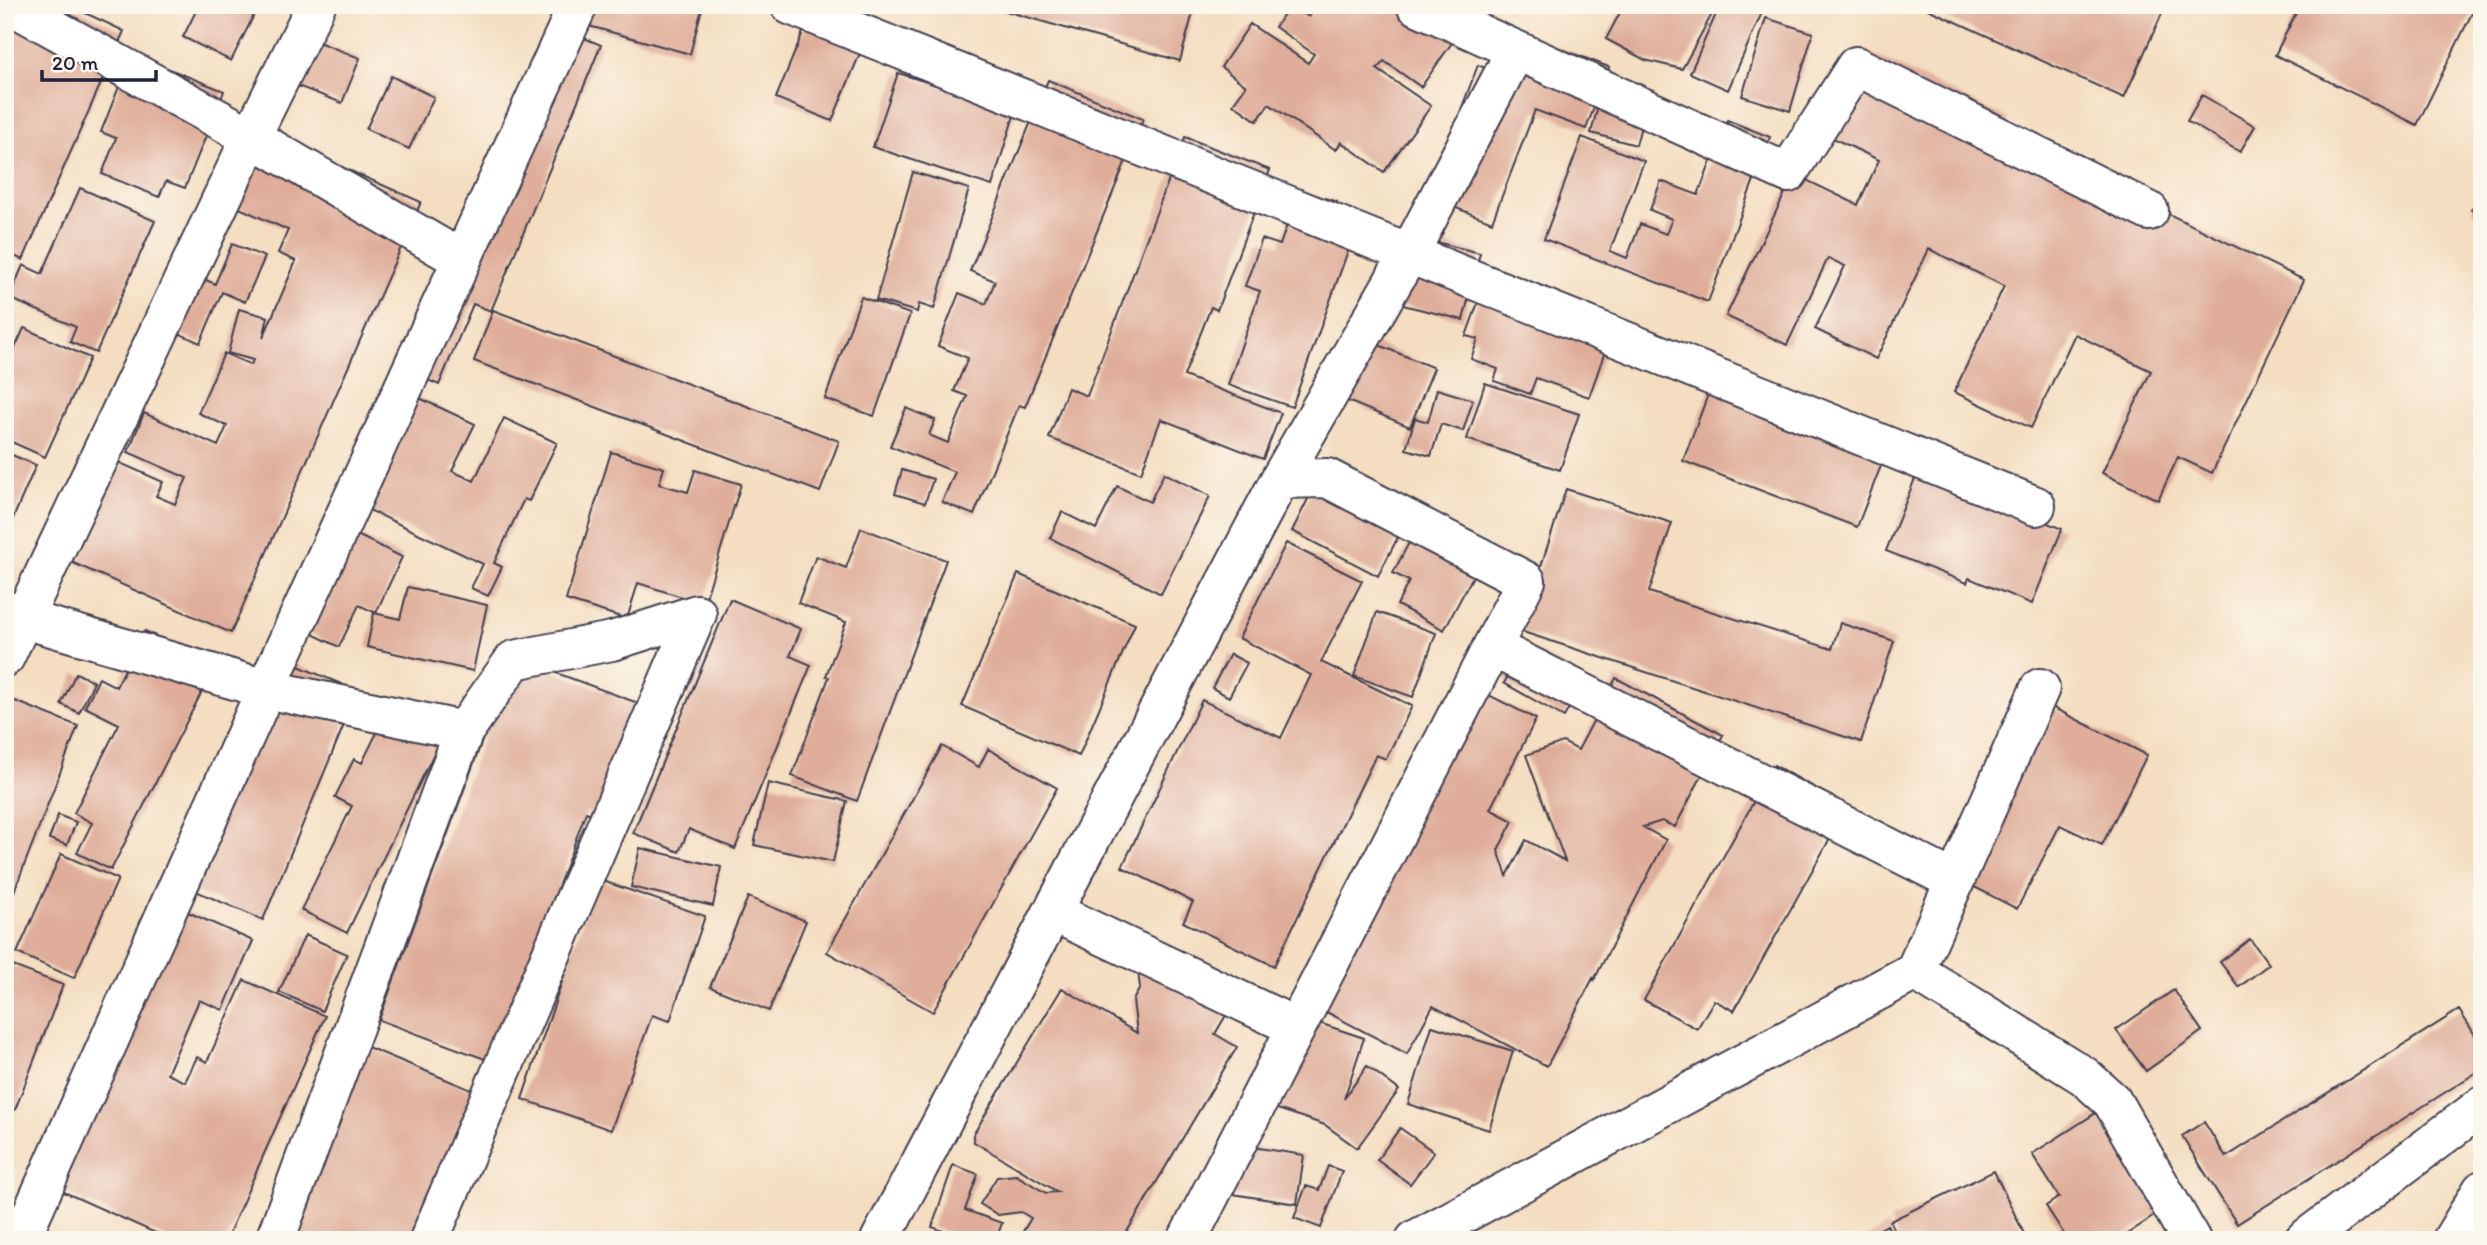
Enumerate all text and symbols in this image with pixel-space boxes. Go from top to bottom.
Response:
scale bar [42,38,156,82]
text: 20 m [52,50,99,75]

